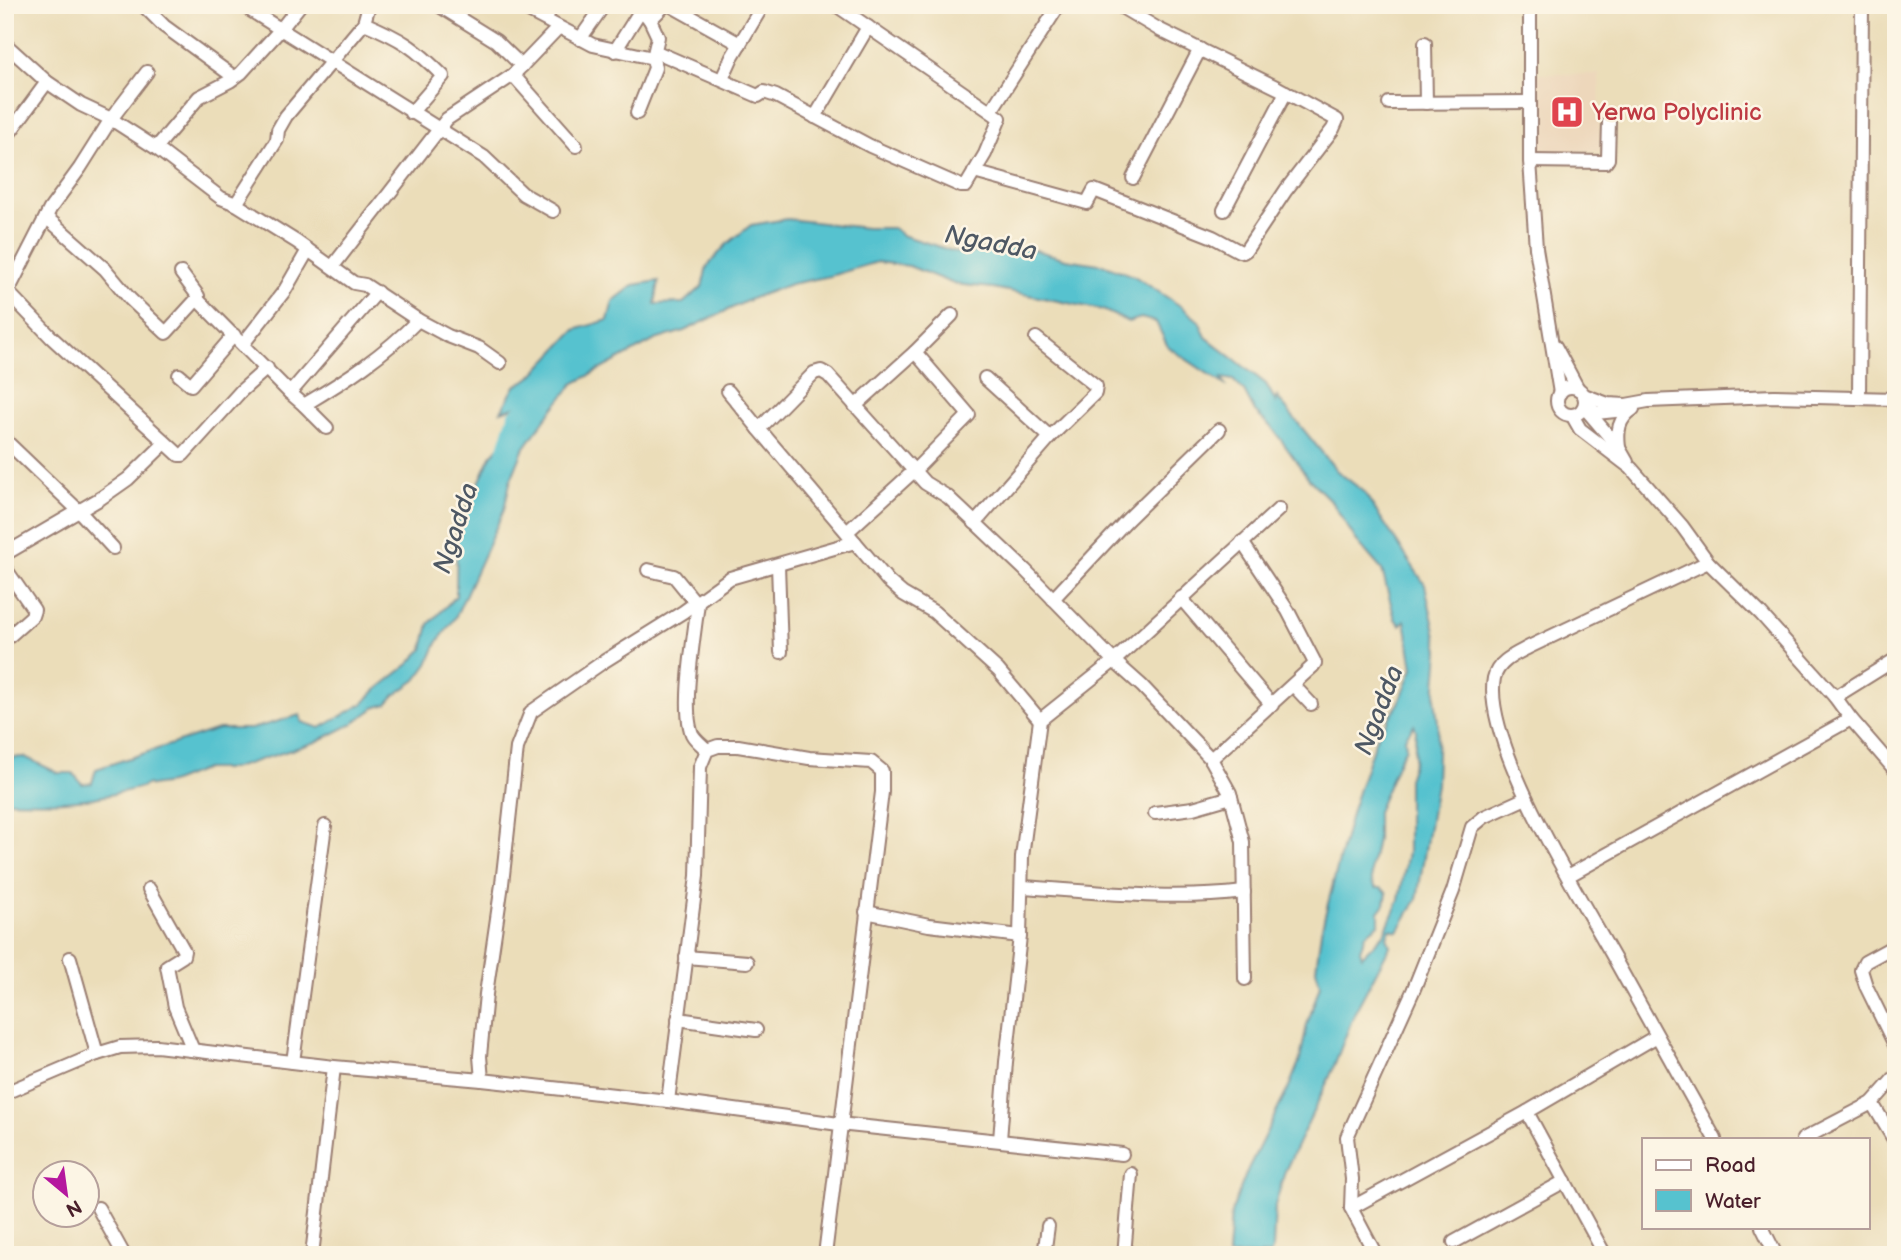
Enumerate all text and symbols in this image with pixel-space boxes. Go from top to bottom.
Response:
hospital icon: Yerwa Polyclinic [1548,93,1586,131]
place label: Yerwa Polyclinic [1591,98,1762,127]
water label: Ngadda [942,219,1040,268]
water label: Ngadda [427,479,486,578]
water label: Ngadda [1348,661,1411,760]
legend [1642,1138,1870,1228]
text: Road [1705,1153,1756,1178]
north arrow [32,1158,102,1228]
text: Water [1705,1189,1761,1214]
text: N [62,1194,85,1221]

